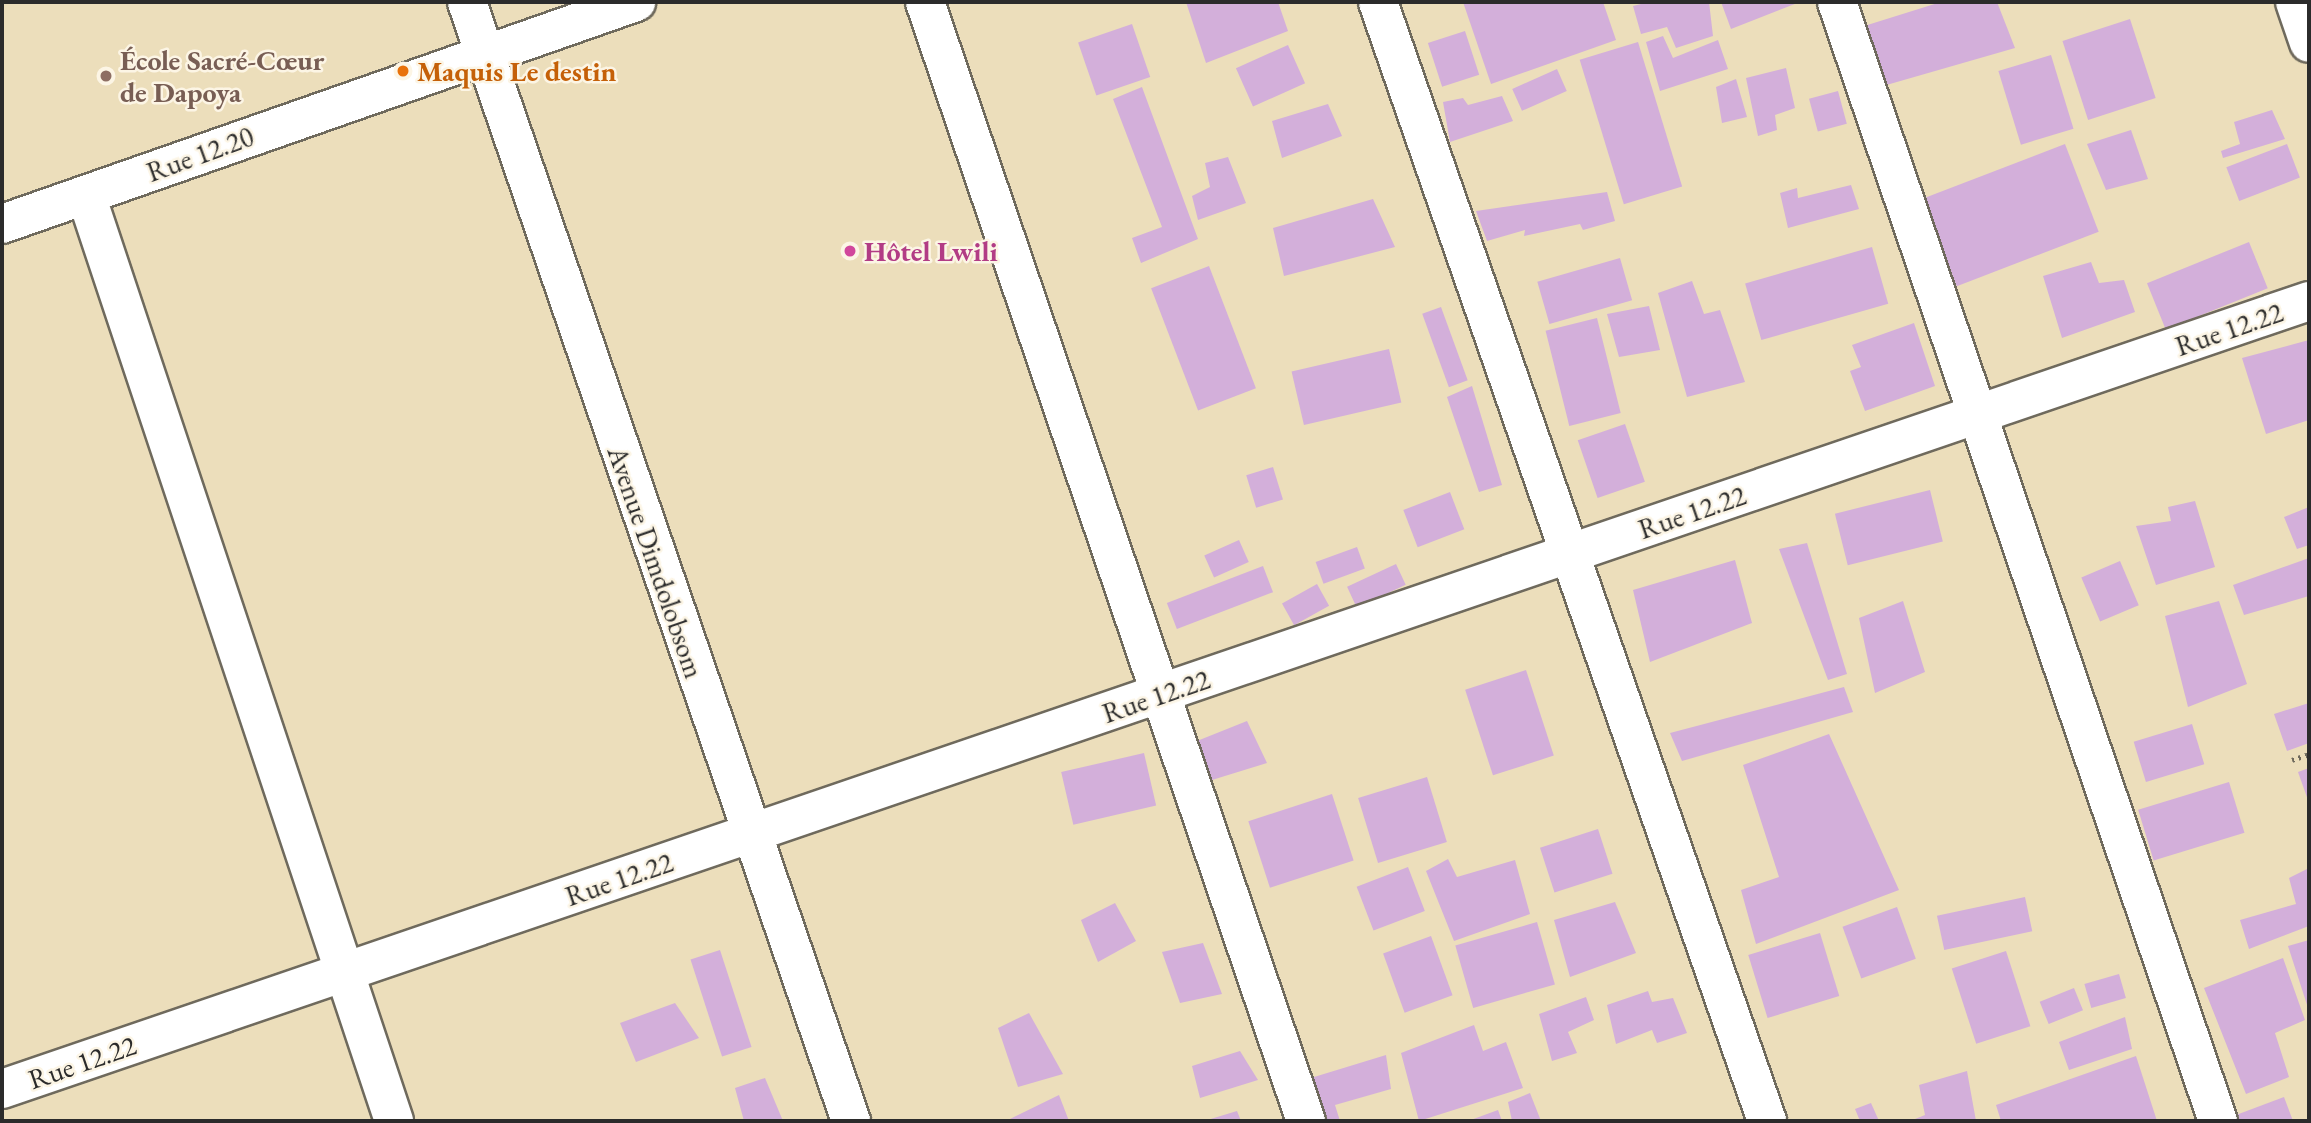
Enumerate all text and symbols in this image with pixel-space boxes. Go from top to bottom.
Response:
place label: École Sacré-Cœur de Dapoya [120,43,324,109]
place label: Maquis Le destin [417,54,616,88]
marker: Maquis Le destin [395,63,411,79]
marker: École Sacré-Cœur de Dapoya [98,68,114,84]
street label: Rue 12.20 [142,119,258,189]
place label: Hôtel Lwili [864,234,998,268]
marker: Hôtel Lwili [842,243,858,259]
street label: Rue 12.22 [2171,295,2287,363]
street label: Avenue Dimdolobsom [601,442,711,682]
street label: Rue 12.22 [1634,478,1750,546]
street label: Rue 12.22 [1098,662,1214,730]
street label: Rue 12.22 [561,845,677,913]
street label: Rue 12.22 [24,1028,140,1096]

